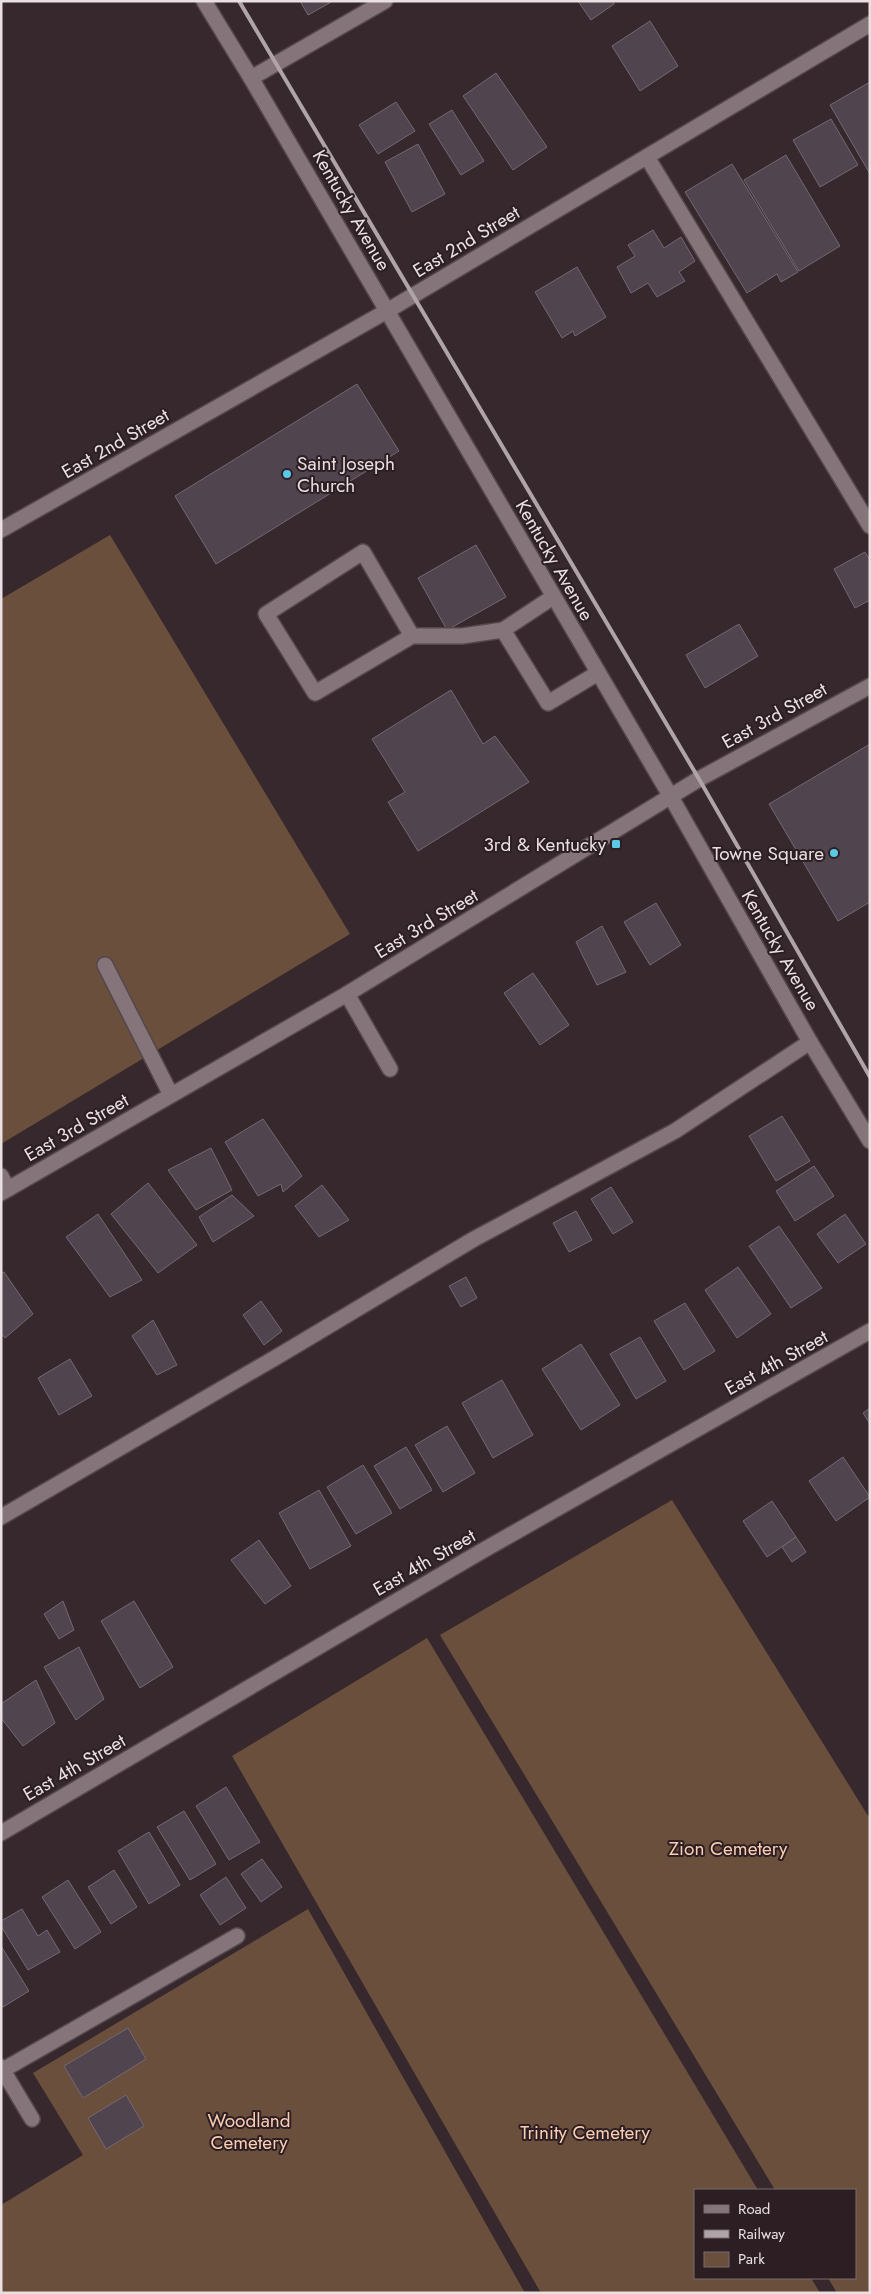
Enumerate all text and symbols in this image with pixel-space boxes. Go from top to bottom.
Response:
street label: Kentucky Avenue [306,145,397,276]
street label: East 2nd Street [408,199,525,284]
street label: East 2nd Street [56,401,174,485]
place label: Saint Joseph Church [297,450,395,499]
marker: Saint Joseph Church [281,468,293,480]
street label: Kentucky Avenue [509,495,600,626]
street label: East 3rd Street [717,675,832,755]
place label: 3rd & Kentucky [484,831,607,858]
marker: 3rd & Kentucky [610,838,622,850]
place label: Towne Square [712,840,824,867]
marker: Towne Square [828,847,840,859]
street label: East 3rd Street [369,882,483,965]
street label: Kentucky Avenue [735,885,826,1016]
street label: East 3rd Street [19,1086,134,1168]
street label: East 4th Street [720,1323,833,1402]
street label: East 4th Street [368,1522,481,1603]
street label: East 4th Street [18,1727,131,1808]
park label: Zion Cemetery [669,1835,788,1862]
park label: Woodland Cemetery [207,2107,291,2156]
park label: Trinity Cemetery [520,2119,650,2146]
legend [694,2189,856,2279]
text: Road [738,2198,770,2220]
text: Railway [738,2223,785,2245]
text: Park [738,2248,765,2270]

